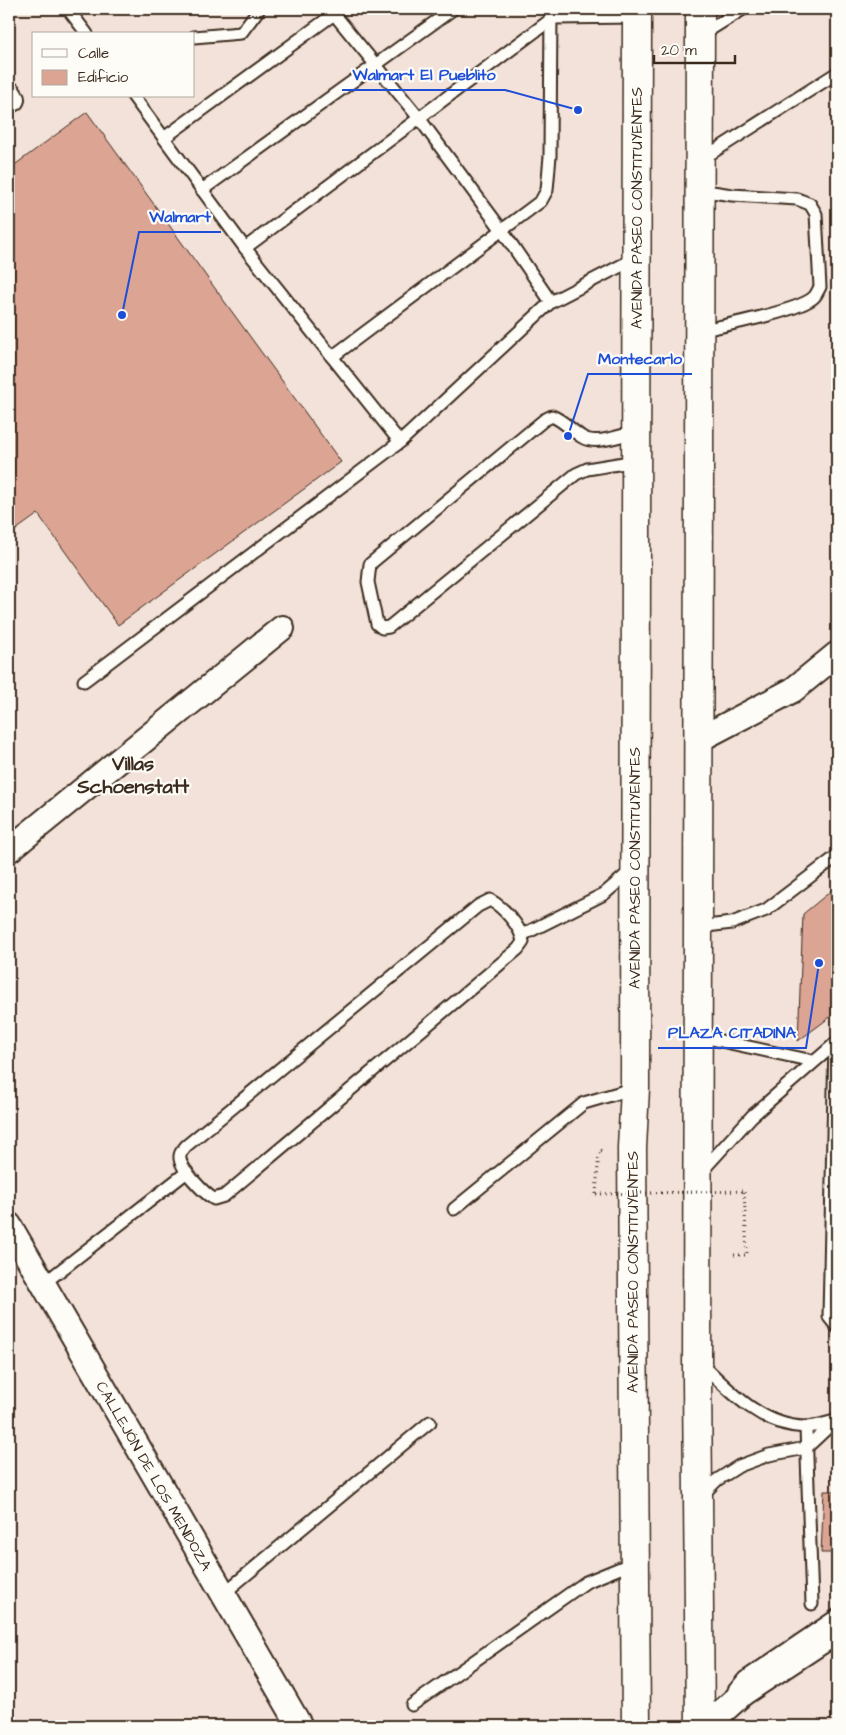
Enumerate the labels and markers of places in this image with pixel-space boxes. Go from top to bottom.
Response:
callout: Walmart El Pueblito [342,59,505,90]
callout: Walmart [139,201,221,232]
callout: Montecarlo [588,343,692,374]
callout: PLAZA CITADINA [658,1017,806,1048]

